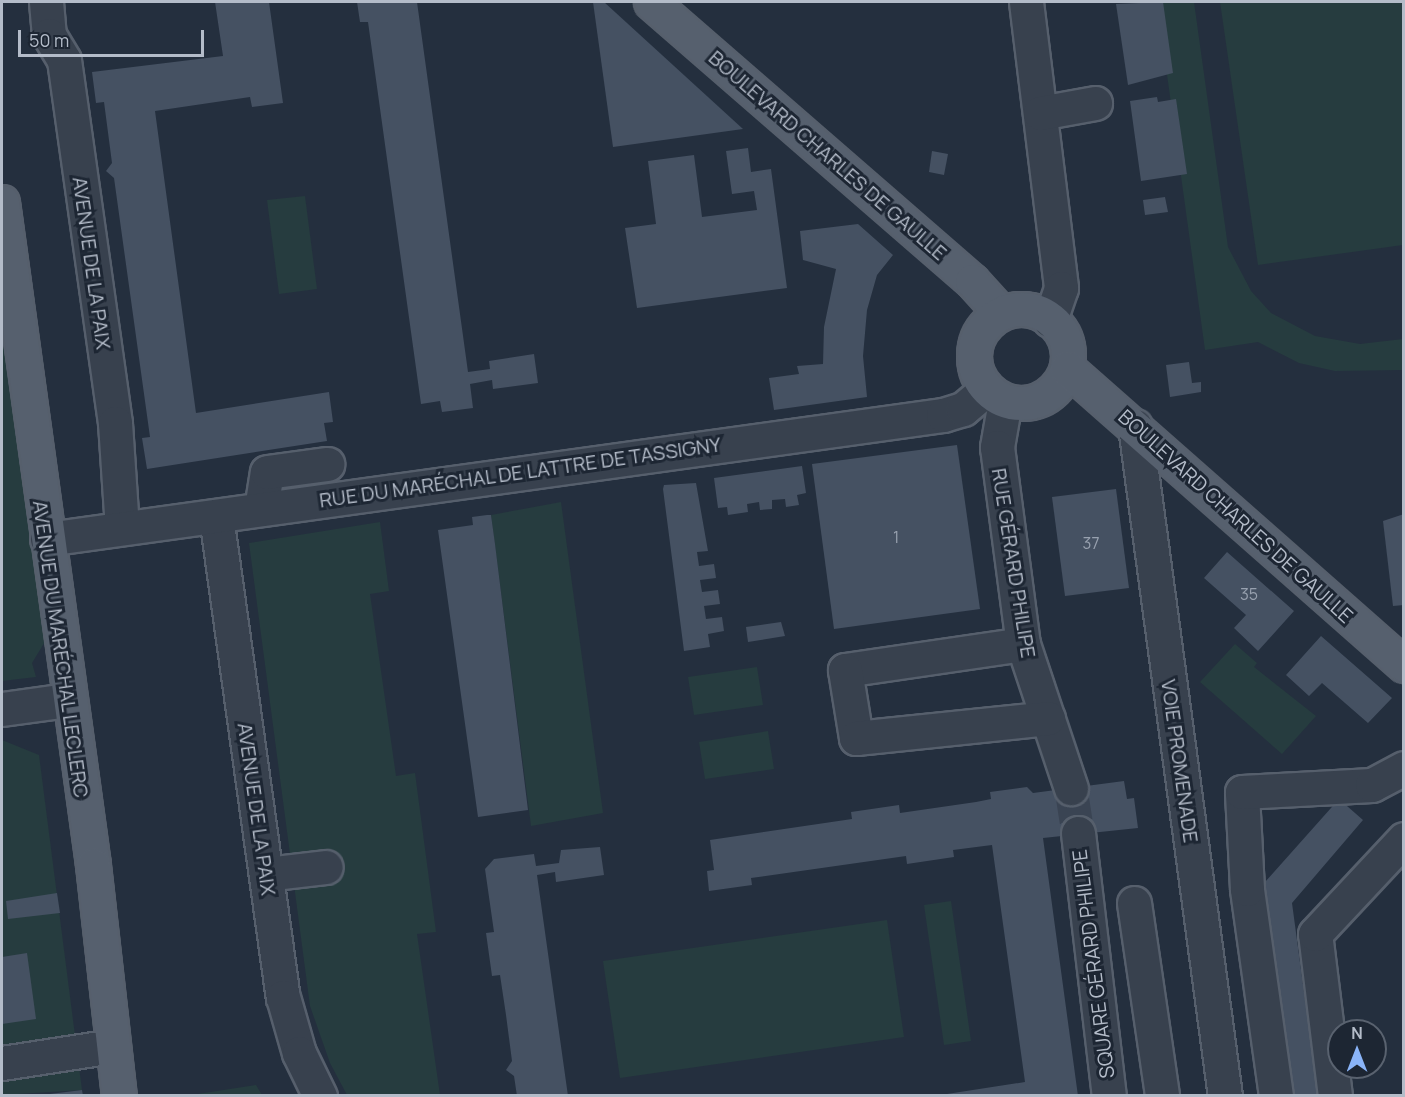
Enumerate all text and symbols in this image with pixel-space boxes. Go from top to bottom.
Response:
scale bar [21,18,207,56]
text: 50 m [29,28,69,52]
street label: BOULEVARD CHARLES DE GAULLE [704,45,952,265]
street label: AVENUE DE LA PAIX [68,175,116,351]
street label: BOULEVARD CHARLES DE GAULLE [1114,404,1358,628]
street label: RUE DU MARÉCHAL DE LATTRE DE TASSIGNY [317,432,723,512]
street label: RUE GÉRARD PHILIPE [987,466,1041,660]
street label: AVENUE DU MARÉCHAL LECLERC [28,498,94,800]
house number: 1 [893,527,899,547]
house number: 37 [1083,533,1099,553]
house number: 35 [1240,584,1258,604]
street label: VOIE PROMENADE [1157,678,1203,844]
street label: AVENUE DE LA PAIX [233,721,281,897]
street label: SQUARE GÉRARD PHILIPE [1067,848,1119,1080]
north arrow [1327,1019,1387,1079]
text: N [1351,1022,1363,1044]

